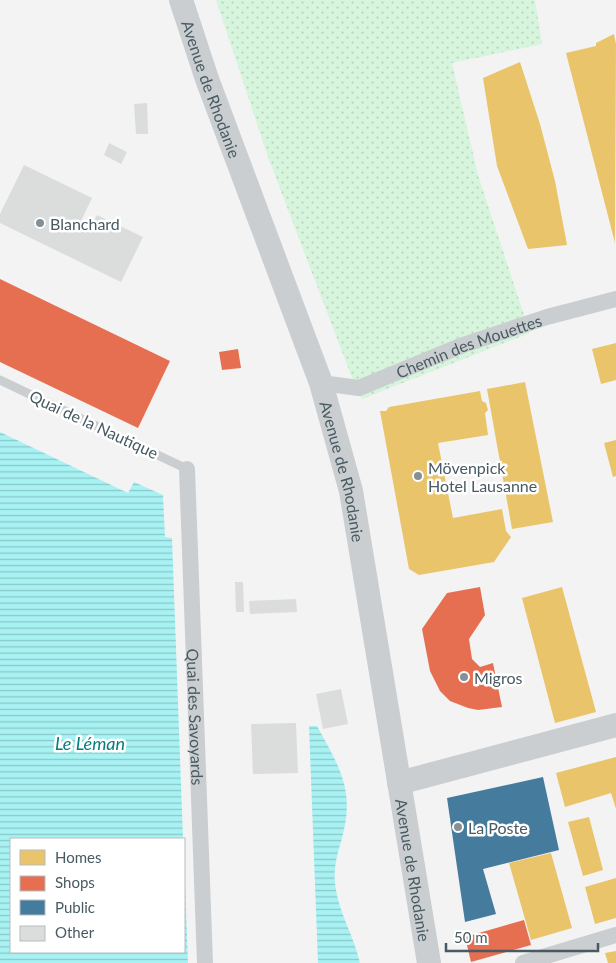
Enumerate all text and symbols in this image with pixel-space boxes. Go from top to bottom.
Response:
street label: Avenue de Rhodanie [179,18,245,160]
place label: Blanchard [50,214,120,233]
marker: Blanchard [34,217,46,229]
street label: Chemin des Mouettes [393,310,544,381]
street label: Quai de la Nautique [27,386,161,462]
street label: Avenue de Rhodanie [317,399,369,543]
place label: Mövenpick Hotel Lausanne [428,458,537,495]
marker: Mövenpick Hotel Lausanne [412,470,424,482]
street label: Quai des Savoyards [184,648,208,786]
place label: Migros [474,668,522,687]
marker: Migros [458,671,470,683]
water label: Le Léman [55,732,125,754]
street label: Avenue de Rhodanie [392,797,435,943]
place label: La Poste [468,818,528,837]
marker: La Poste [452,821,464,833]
legend [10,838,185,953]
text: Homes [55,848,101,866]
text: Shops [55,873,95,891]
text: Public [55,898,95,916]
scale bar [446,920,598,952]
text: Other [55,923,95,941]
text: 50 m [454,928,488,946]

